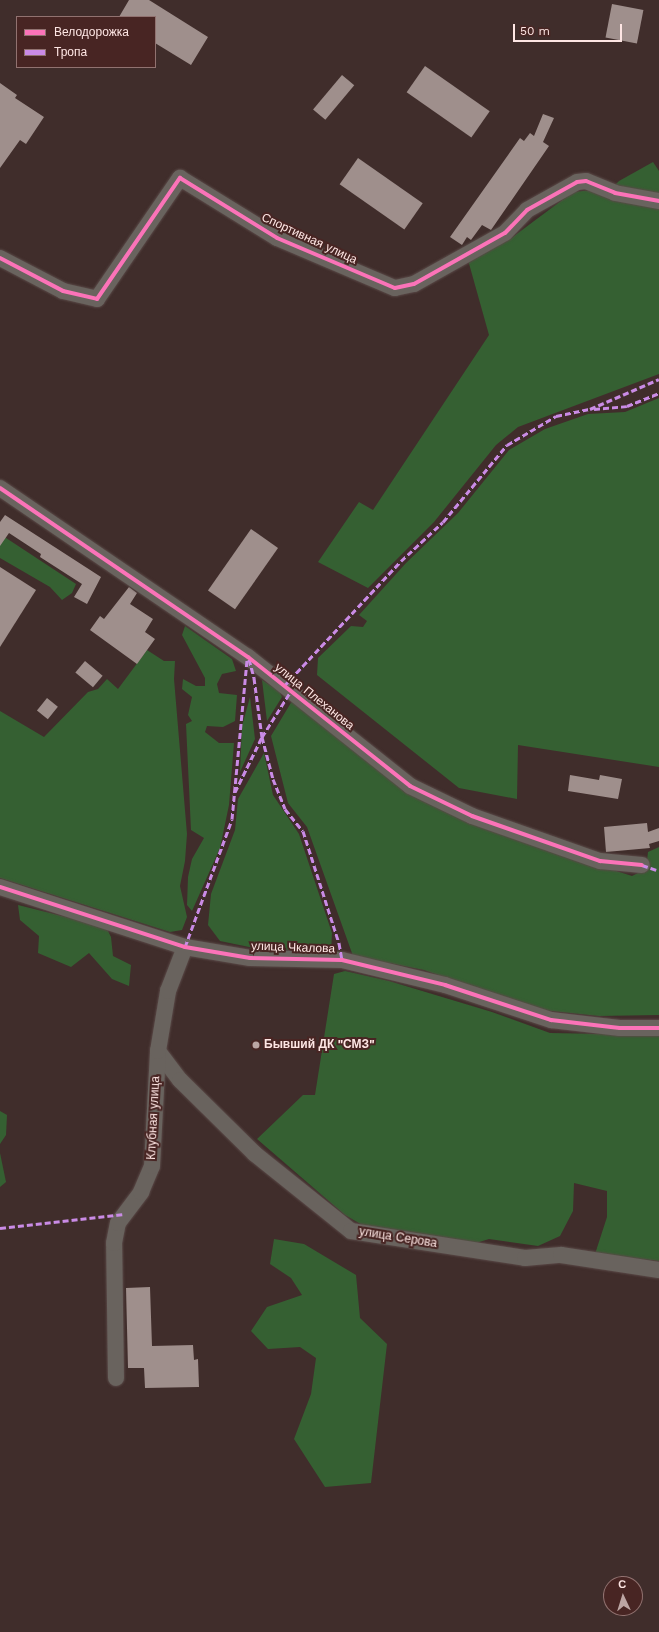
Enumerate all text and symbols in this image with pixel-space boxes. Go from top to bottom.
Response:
legend [16,16,156,68]
scale bar [515,16,624,42]
text: 50 m [520,24,550,38]
text: Велодорожка [54,25,129,39]
text: Тропа [54,45,87,59]
street label: Спортивная улица [259,211,359,267]
street label: улица Плеханова [271,661,357,733]
street label: улица Чкалова [251,939,335,957]
place label: Бывший ДК "СМЗ" [264,1038,374,1052]
marker: Бывший ДК "СМЗ" [251,1040,261,1050]
street label: Клубная улица [145,1076,163,1160]
street label: улица Серова [358,1225,438,1251]
north arrow [603,1576,643,1616]
text: С [618,1578,627,1591]

